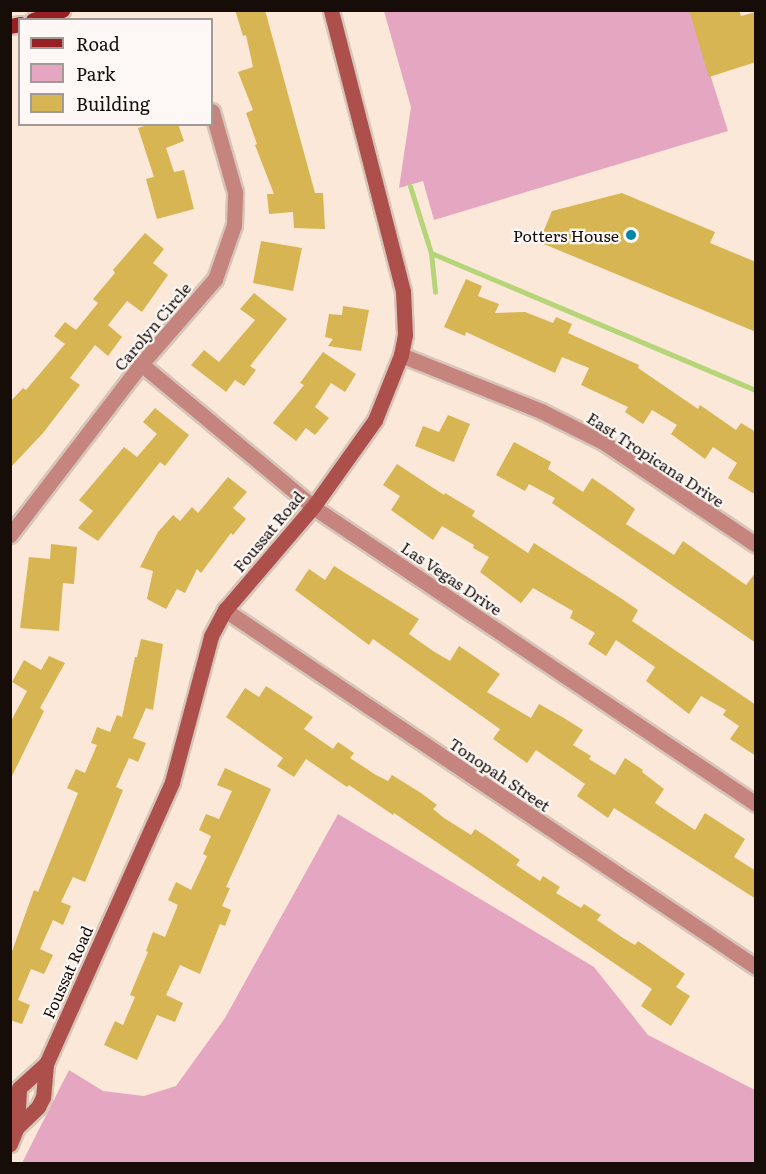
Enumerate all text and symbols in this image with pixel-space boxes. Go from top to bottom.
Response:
legend [18,18,213,126]
text: Road [76,30,120,57]
text: Park [76,60,115,87]
text: Building [76,90,150,117]
place label: Potters House [513,225,619,245]
marker: Potters House [624,228,638,242]
street label: Carolyn Circle [110,278,194,374]
street label: East Tropicana Drive [584,408,728,510]
street label: Foussat Road [229,487,307,575]
street label: Las Vegas Drive [398,537,506,619]
street label: Tonopah Street [446,733,554,815]
street label: Foussat Road [38,923,96,1021]

